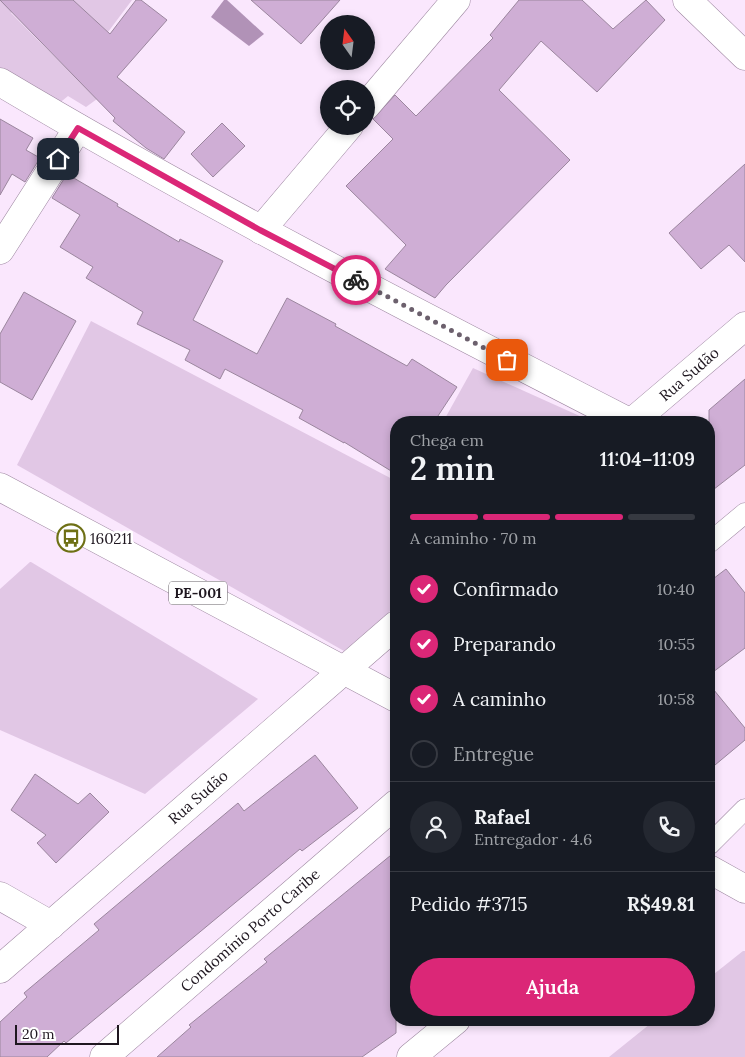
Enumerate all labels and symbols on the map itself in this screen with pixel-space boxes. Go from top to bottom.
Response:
north arrow [320,15,375,70]
pin [37,138,79,180]
courier [331,255,381,305]
pin [486,339,528,381]
street label: Rua Sudão [655,343,723,405]
bus stop icon: 160211 [56,523,86,553]
place label: 160211 [90,529,132,548]
road number: PE-001 [169,582,227,604]
street label: Rua Sudão [164,766,232,828]
street label: Condomínio Porto Caribe [176,864,324,996]
scale bar [15,1022,119,1045]

